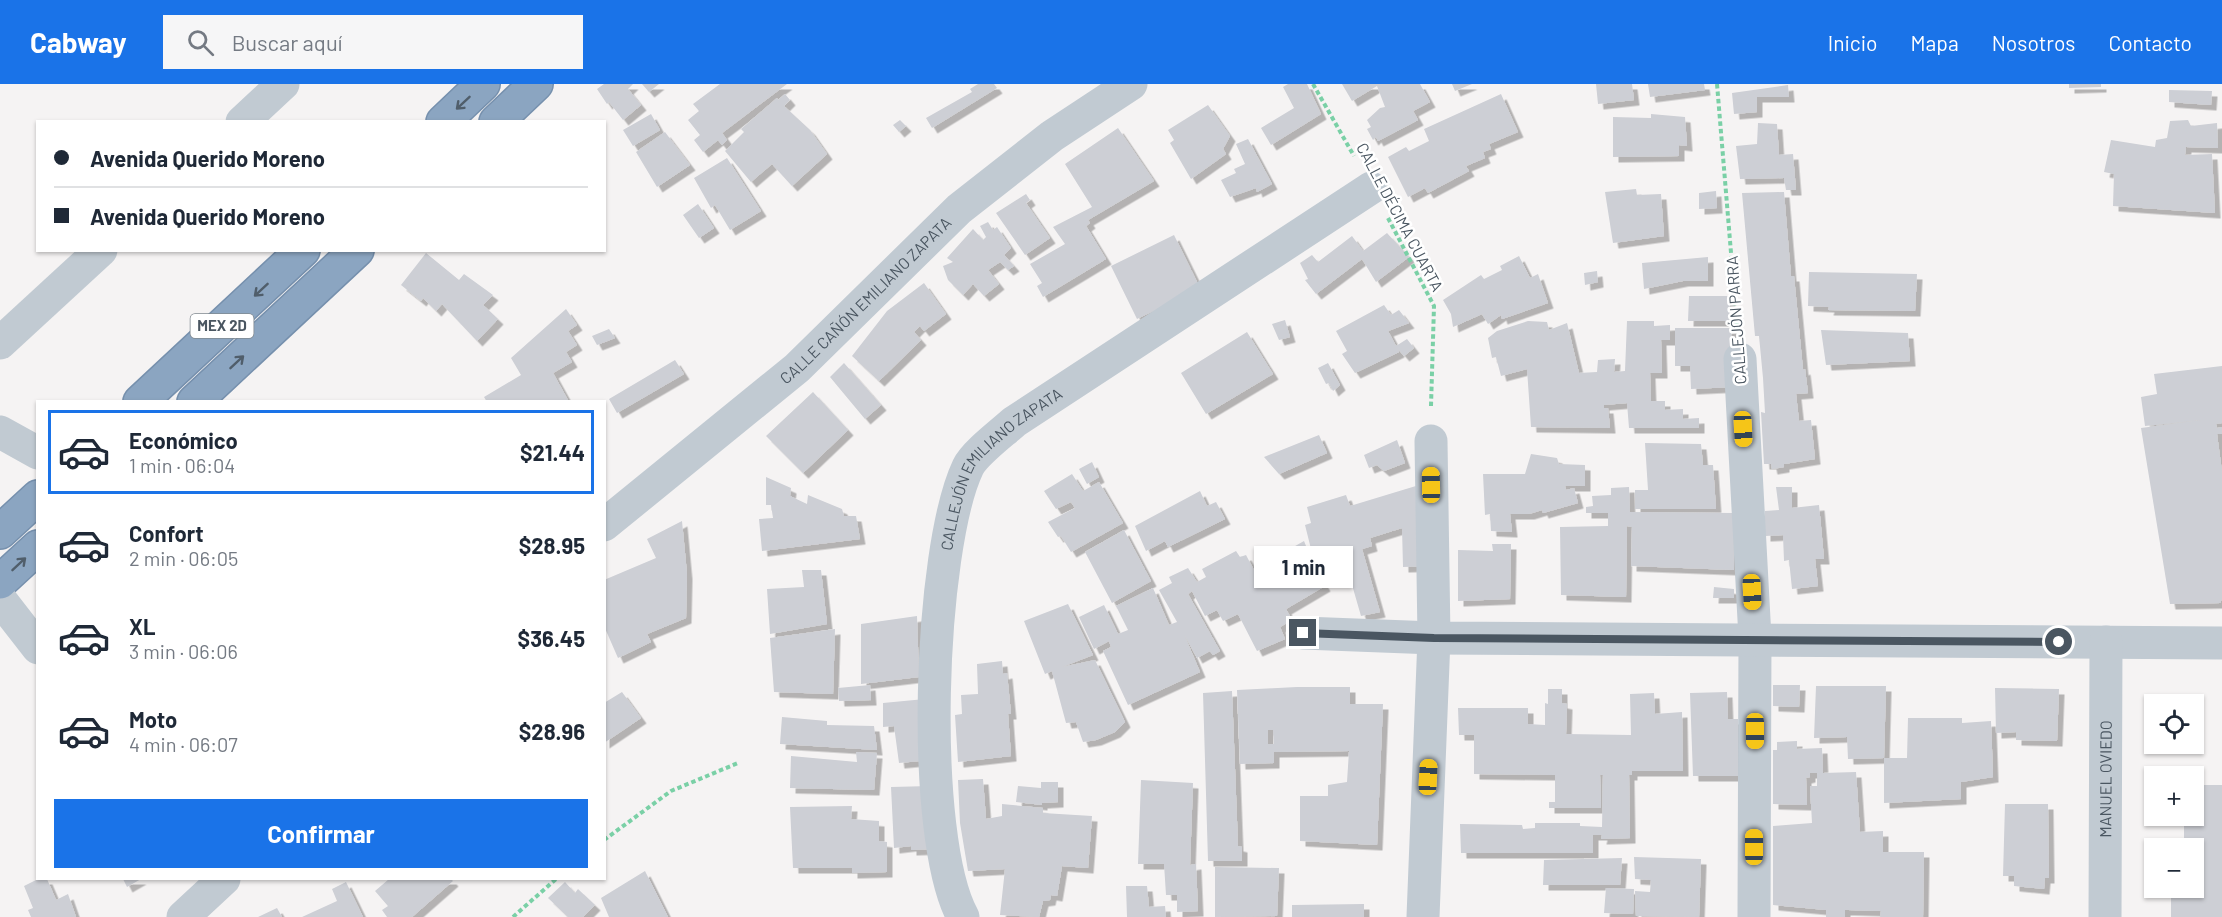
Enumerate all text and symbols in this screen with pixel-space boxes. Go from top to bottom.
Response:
search box [163,15,583,69]
text: Cabway [30,25,127,59]
icon: search [184,26,217,59]
text: Buscar aquí [232,29,342,55]
text: Inicio [1828,30,1878,55]
text: Mapa [1911,30,1959,55]
text: Nosotros [1992,30,2075,55]
text: Contacto [2108,30,2192,55]
one-way arrow [455,96,470,110]
street label: CALLE DÉCIMA CUARTA [1353,139,1448,295]
text: Avenida Querido Moreno [90,145,325,171]
text: Avenida Querido Moreno [90,203,325,229]
street label: CALLE CAÑÓN EMILIANO ZAPATA [776,212,955,387]
street label: CALLEJÓN PARRA [1722,255,1749,385]
one-way arrow [253,283,268,297]
road number: MEX 2D [190,314,254,338]
one-way arrow [229,355,244,369]
street label: CALLEJÓN EMILIANO ZAPATA [936,383,1066,552]
car [1733,411,1753,447]
icon: car [57,425,111,479]
text: Económico [129,427,238,453]
text: $21.44 [520,439,585,465]
text: 1 min · 06:04 [129,453,235,477]
car [1422,467,1440,503]
icon: car [57,518,111,572]
text: Confort [129,520,204,546]
text: $28.95 [519,532,585,558]
text: 2 min · 06:05 [129,546,238,570]
callout: 1 min [1254,546,1352,588]
text: 1 min [1282,555,1325,579]
one-way arrow [11,557,26,572]
car [1742,574,1762,610]
icon: car [57,611,111,665]
text: XL [129,613,155,639]
route end [1289,619,1316,646]
text: $36.45 [518,625,585,651]
route start [2045,628,2072,655]
text: 3 min · 06:06 [129,639,238,663]
map controls [2144,694,2204,898]
button: locate [2144,694,2204,754]
icon: car [57,704,111,758]
text: Moto [129,706,177,732]
car [1746,713,1764,749]
text: $28.96 [519,718,585,744]
street label: MANUEL OVIEDO [2095,720,2115,838]
text: 4 min · 06:07 [129,732,238,756]
car [1418,759,1438,795]
button: + [2144,766,2204,826]
button: Confirmar [54,799,588,868]
car [1745,829,1763,865]
button: − [2144,838,2204,898]

